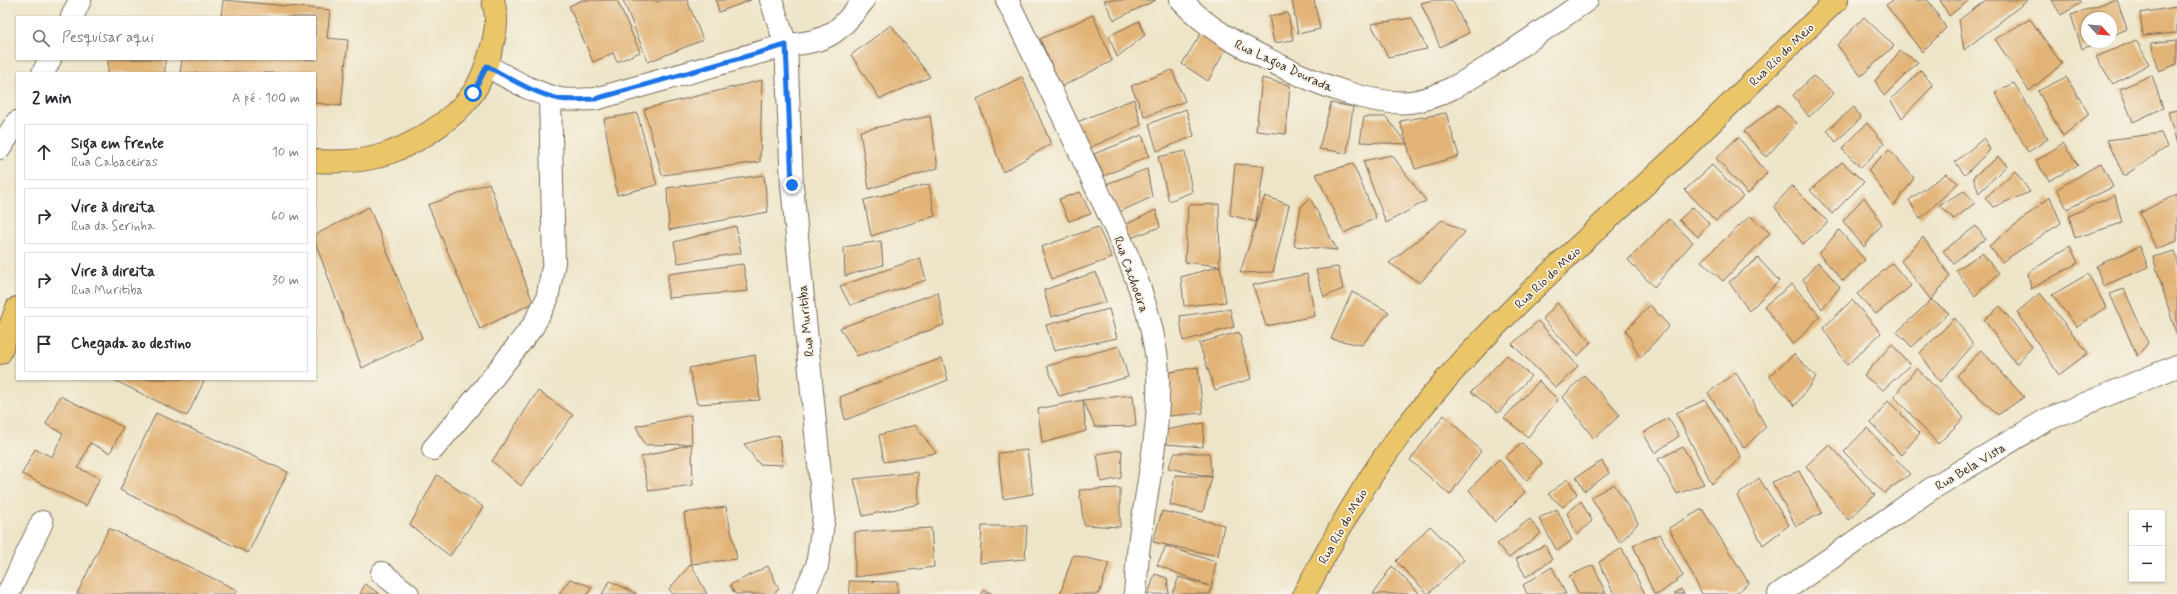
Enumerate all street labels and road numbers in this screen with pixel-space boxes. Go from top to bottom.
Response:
street label: Rua Rio do Meio [1746,19,1819,90]
street label: Rua Lagoa Dourada [1231,36,1335,98]
street label: Rua Cachoeira [1109,234,1152,315]
street label: Rua Rio do Meio [1511,243,1585,313]
street label: Rua Muritiba [794,284,819,358]
street label: Rua Bela Vista [1932,439,2009,495]
street label: Rua Rio do Meio [1315,486,1372,568]

